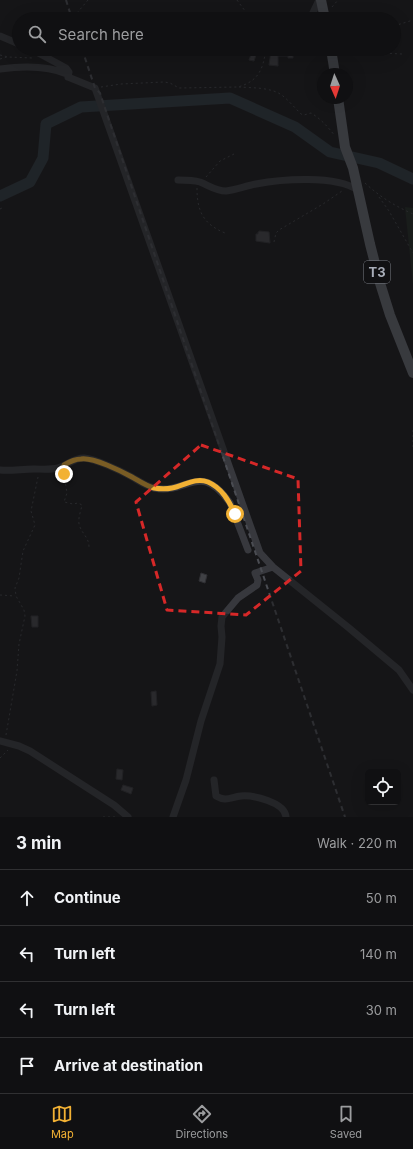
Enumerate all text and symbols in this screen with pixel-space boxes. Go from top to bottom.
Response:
search box [12,12,401,56]
icon: search [26,23,48,45]
text: Search here [58,25,144,44]
north arrow [317,68,353,104]
road number: T3 [364,261,390,283]
route end [55,465,73,483]
route start [226,505,244,523]
map controls [365,769,401,805]
button: locate [365,769,401,805]
text: 3 min [16,833,62,853]
text: Walk · 220 m [317,835,397,851]
icon: ahead [16,887,38,909]
text: Continue [54,888,121,907]
text: 50 m [366,890,397,906]
icon: left [16,943,38,965]
text: Turn left [54,944,115,963]
text: 140 m [360,946,397,962]
icon: left [16,999,38,1021]
text: Turn left [54,1000,115,1019]
text: 30 m [366,1002,397,1018]
icon: arrive [16,1055,38,1077]
text: Arrive at destination [54,1056,203,1075]
tab: Map [51,1103,74,1141]
tab: Directions [176,1103,228,1141]
tab: Saved [330,1103,362,1141]

